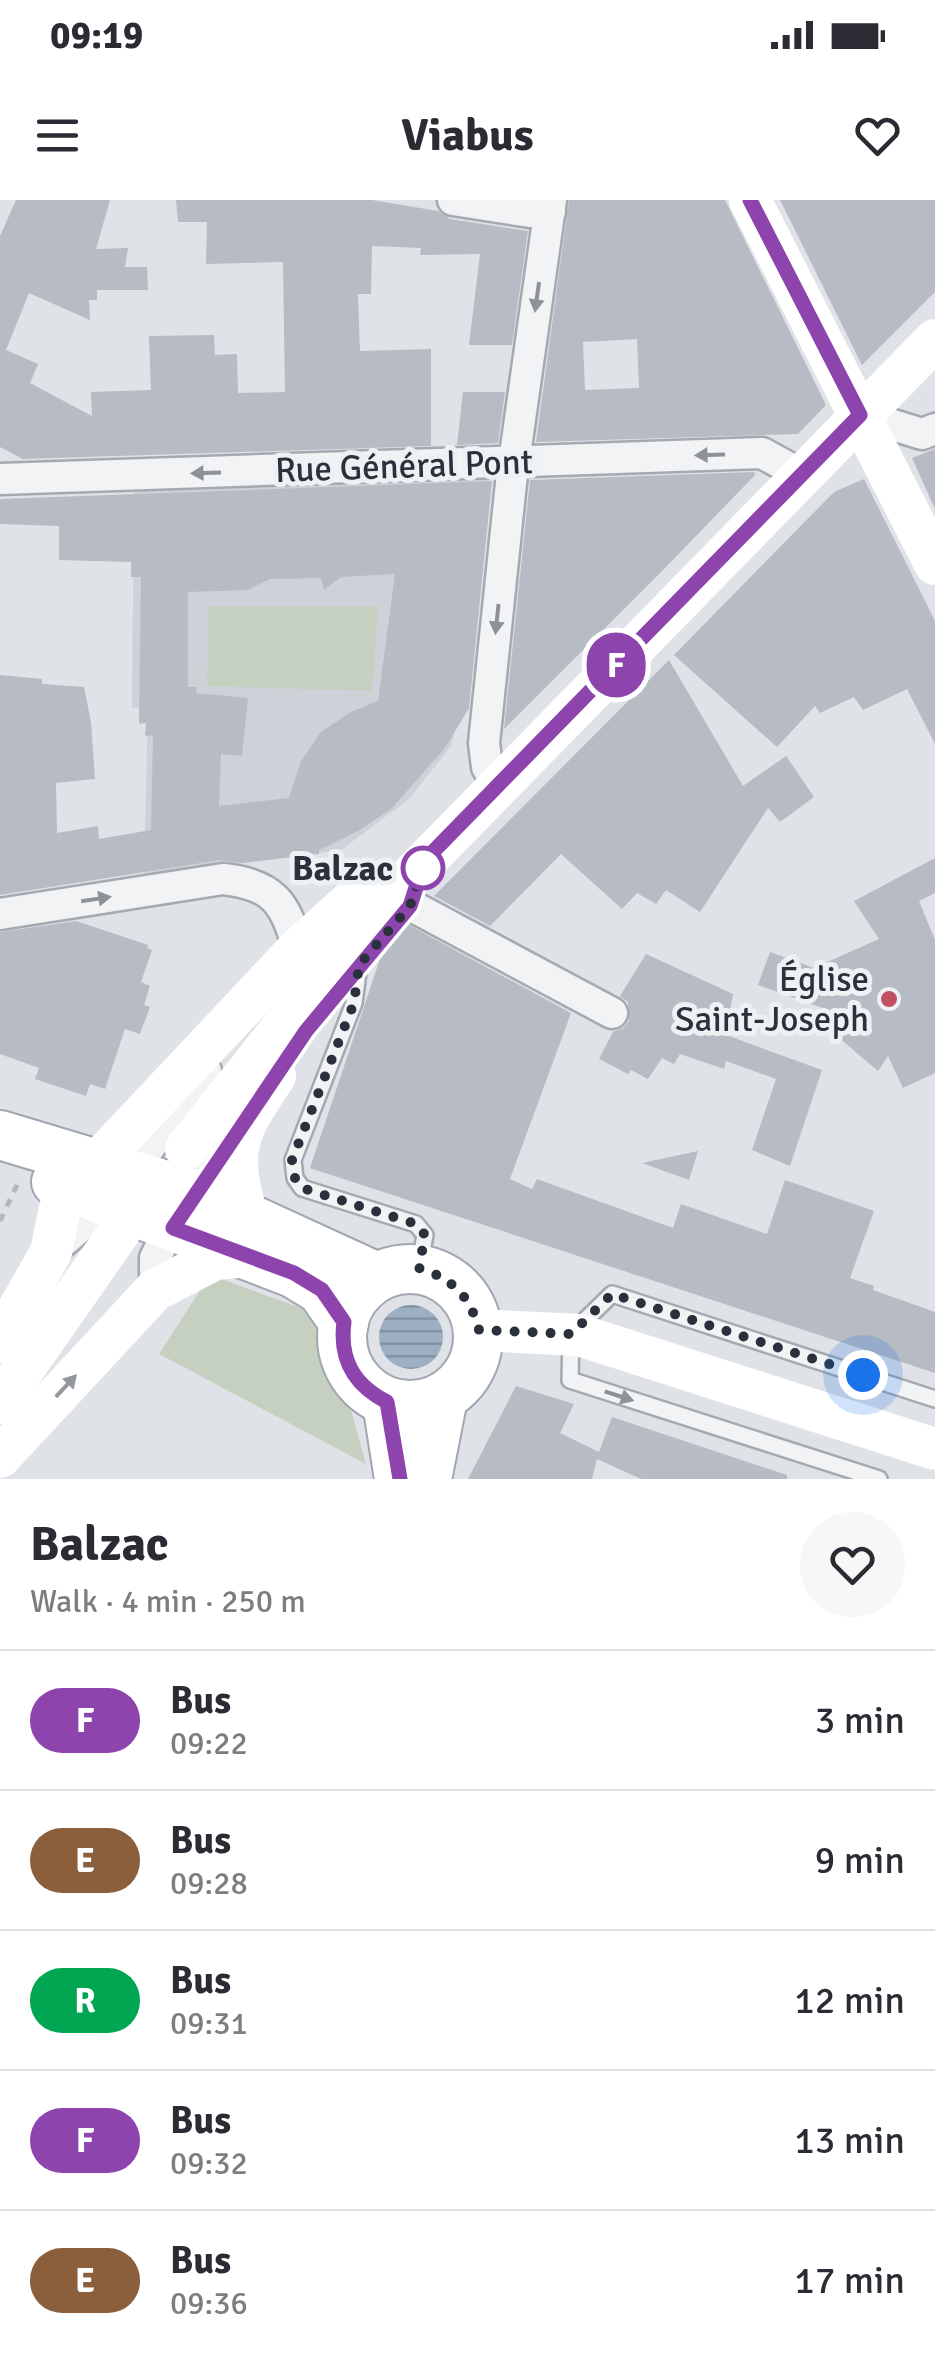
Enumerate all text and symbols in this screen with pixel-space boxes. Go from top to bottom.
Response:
text: 09:19 [50,12,143,59]
icon: menu [30,108,85,163]
text: Viabus [401,108,534,163]
icon: heart [850,108,905,163]
one-way arrow [529,281,545,313]
street label: Rue Général Pont [274,440,534,492]
one-way arrow [694,448,726,464]
one-way arrow [190,465,222,481]
one-way arrow [489,604,505,635]
line badge: F [584,632,648,698]
text: F [607,644,625,687]
place label: Balzac [292,847,393,890]
marker: Balzac [402,847,444,889]
one-way arrow [81,890,113,906]
place label: Église Saint-Joseph [675,958,869,1041]
marker: Église Saint-Joseph [878,988,900,1010]
your location [838,1350,888,1400]
one-way arrow [54,1374,77,1398]
one-way arrow [605,1389,635,1404]
button: heart [800,1512,905,1617]
text: Balzac [30,1515,169,1574]
text: Walk · 4 min · 250 m [30,1582,306,1621]
text: Bus [170,1677,231,1724]
text: 3 min [815,1697,905,1744]
text: F [76,1699,94,1742]
text: 09:22 [170,1724,248,1763]
text: Bus [170,1817,231,1864]
text: 9 min [815,1837,905,1884]
text: E [75,1839,95,1882]
text: 09:28 [170,1864,248,1903]
text: Bus [170,1957,231,2004]
text: 12 min [794,1977,905,2024]
text: R [74,1979,96,2022]
text: 09:31 [170,2004,248,2043]
text: Bus [170,2097,231,2144]
text: 13 min [794,2117,905,2164]
text: F [76,2119,94,2162]
text: 09:32 [170,2144,248,2183]
text: Bus [170,2237,231,2284]
text: 17 min [794,2257,905,2304]
text: E [75,2259,95,2302]
text: 09:36 [170,2284,248,2323]

